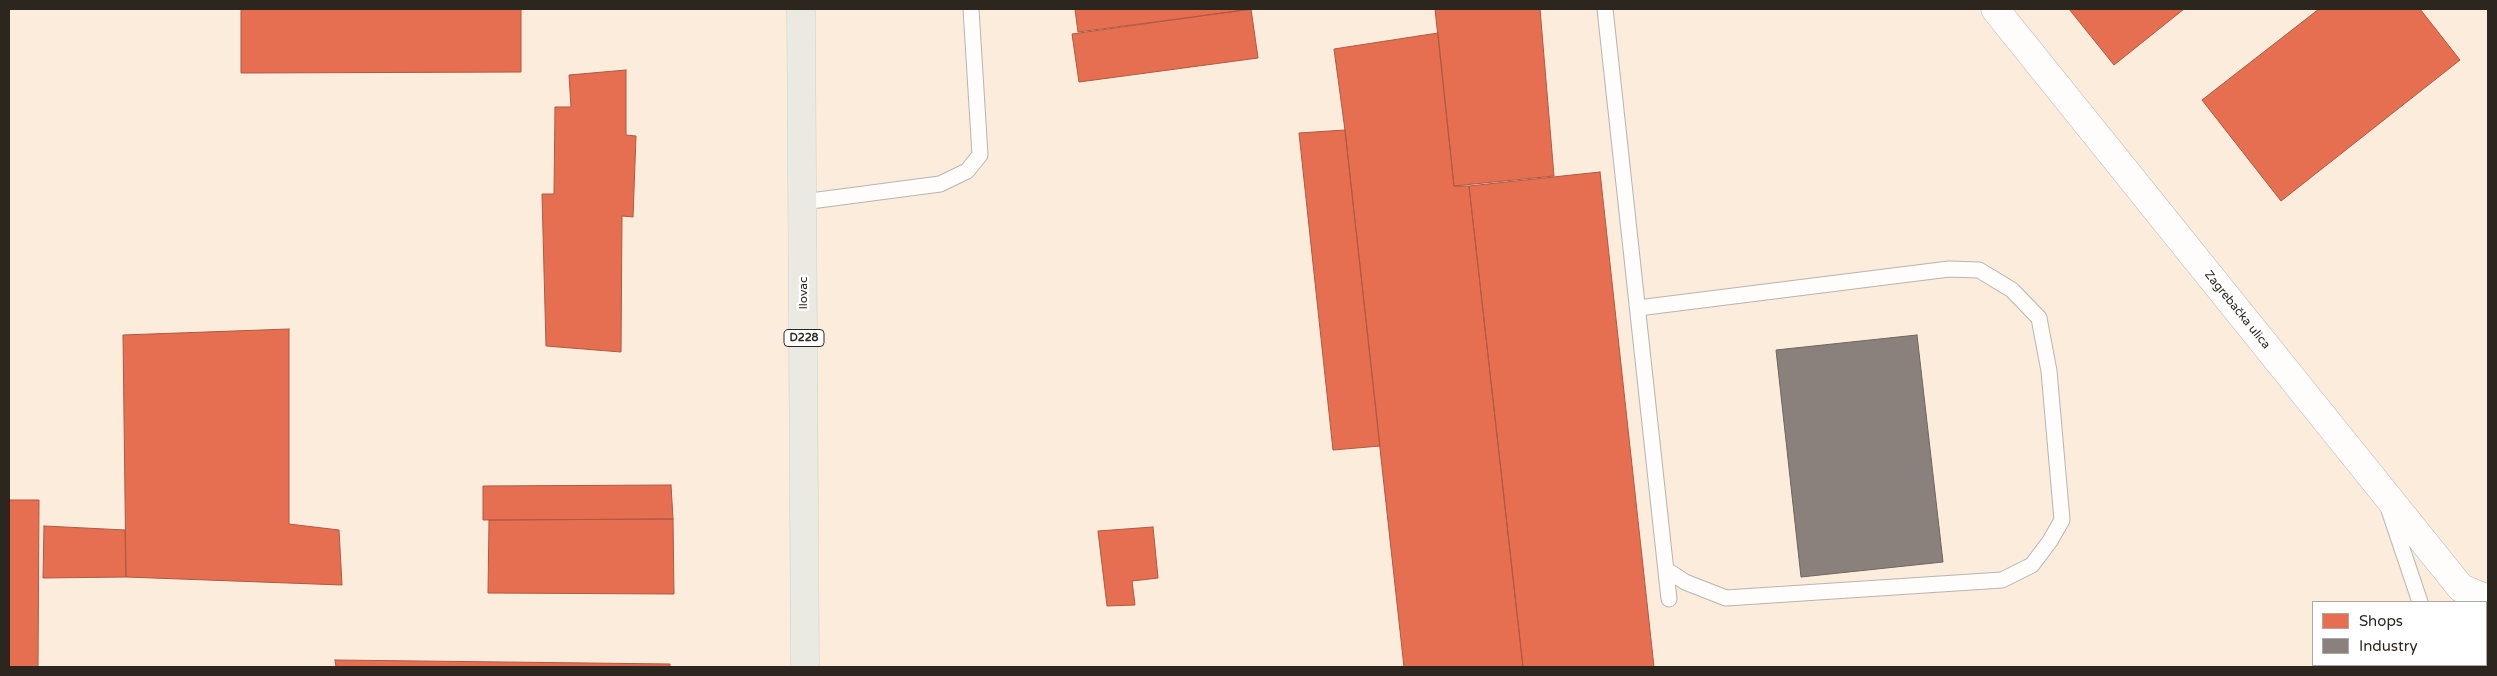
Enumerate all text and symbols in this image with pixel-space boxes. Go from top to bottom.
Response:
street label: Zagrebačka ulica [2201,268,2273,352]
street label: Ilovac [797,277,811,309]
road number: D228 [784,329,824,346]
legend [2312,601,2487,666]
text: Shops [2359,612,2403,630]
text: Industry [2359,637,2418,655]

